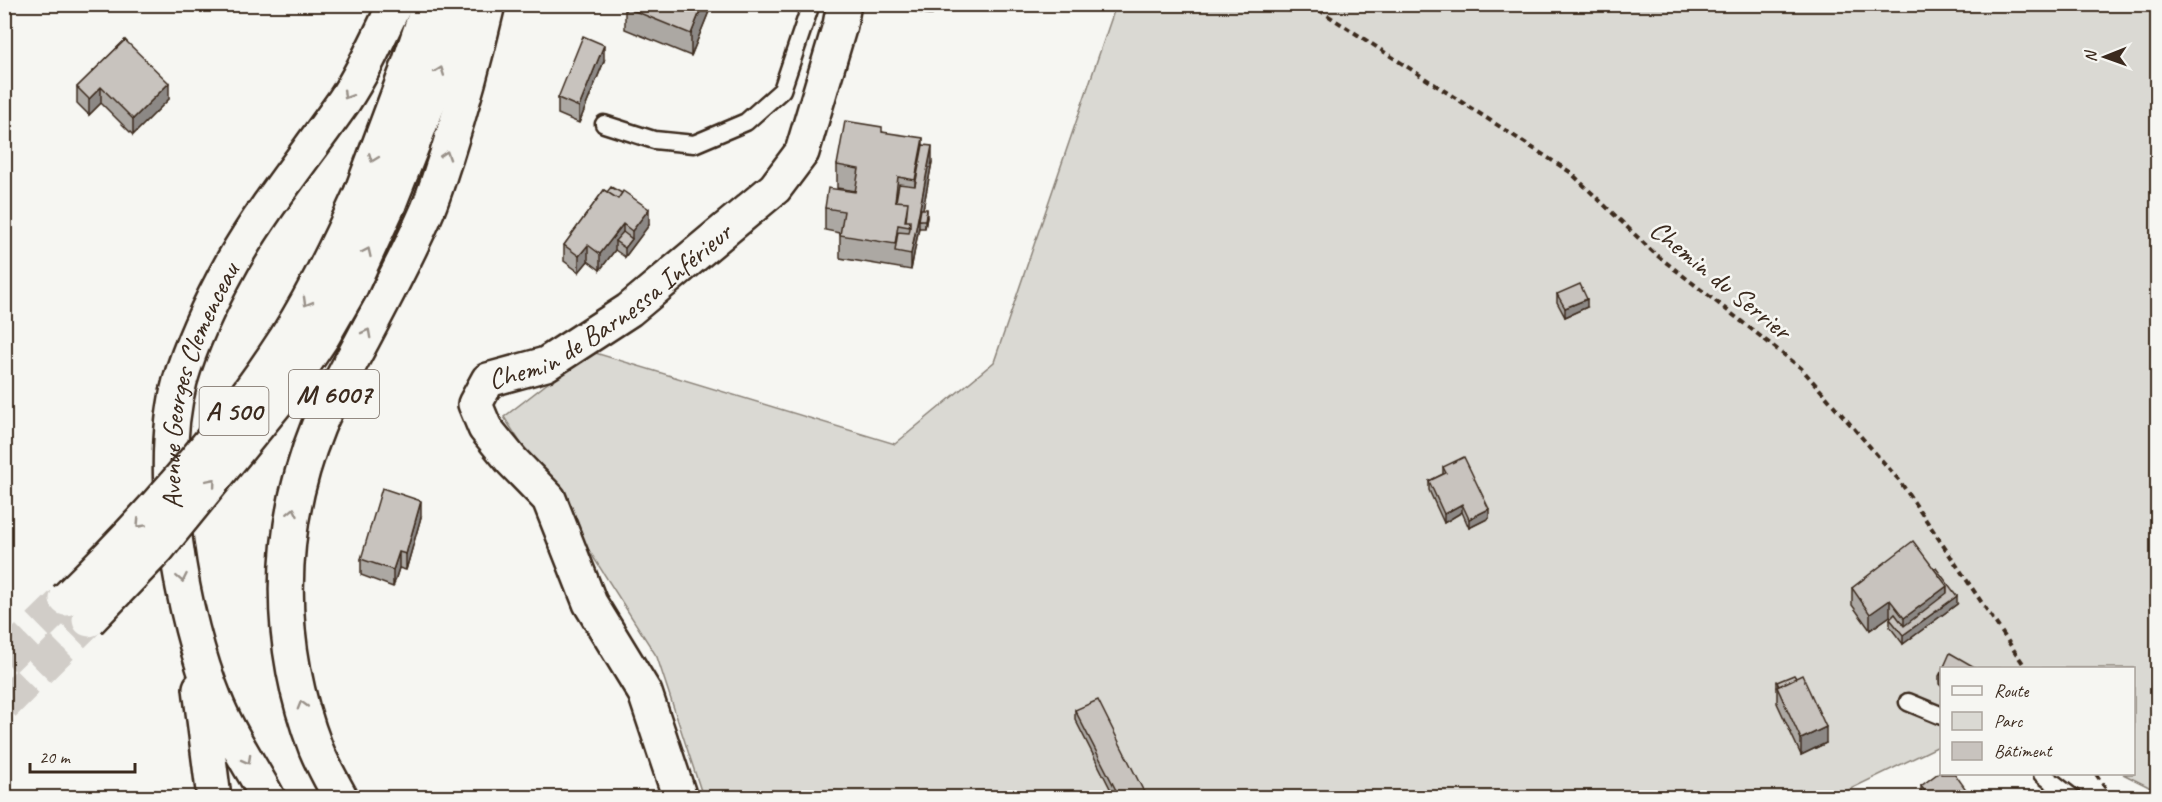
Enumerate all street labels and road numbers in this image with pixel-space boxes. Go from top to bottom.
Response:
street label: Chemin du Serrier [1643,212,1801,349]
street label: Chemin de Barnessa Inférieur [484,214,740,397]
street label: Avenue Georges Clemenceau [153,255,248,511]
road number: M 6007 [289,370,379,418]
road number: A 500 [200,387,268,435]

